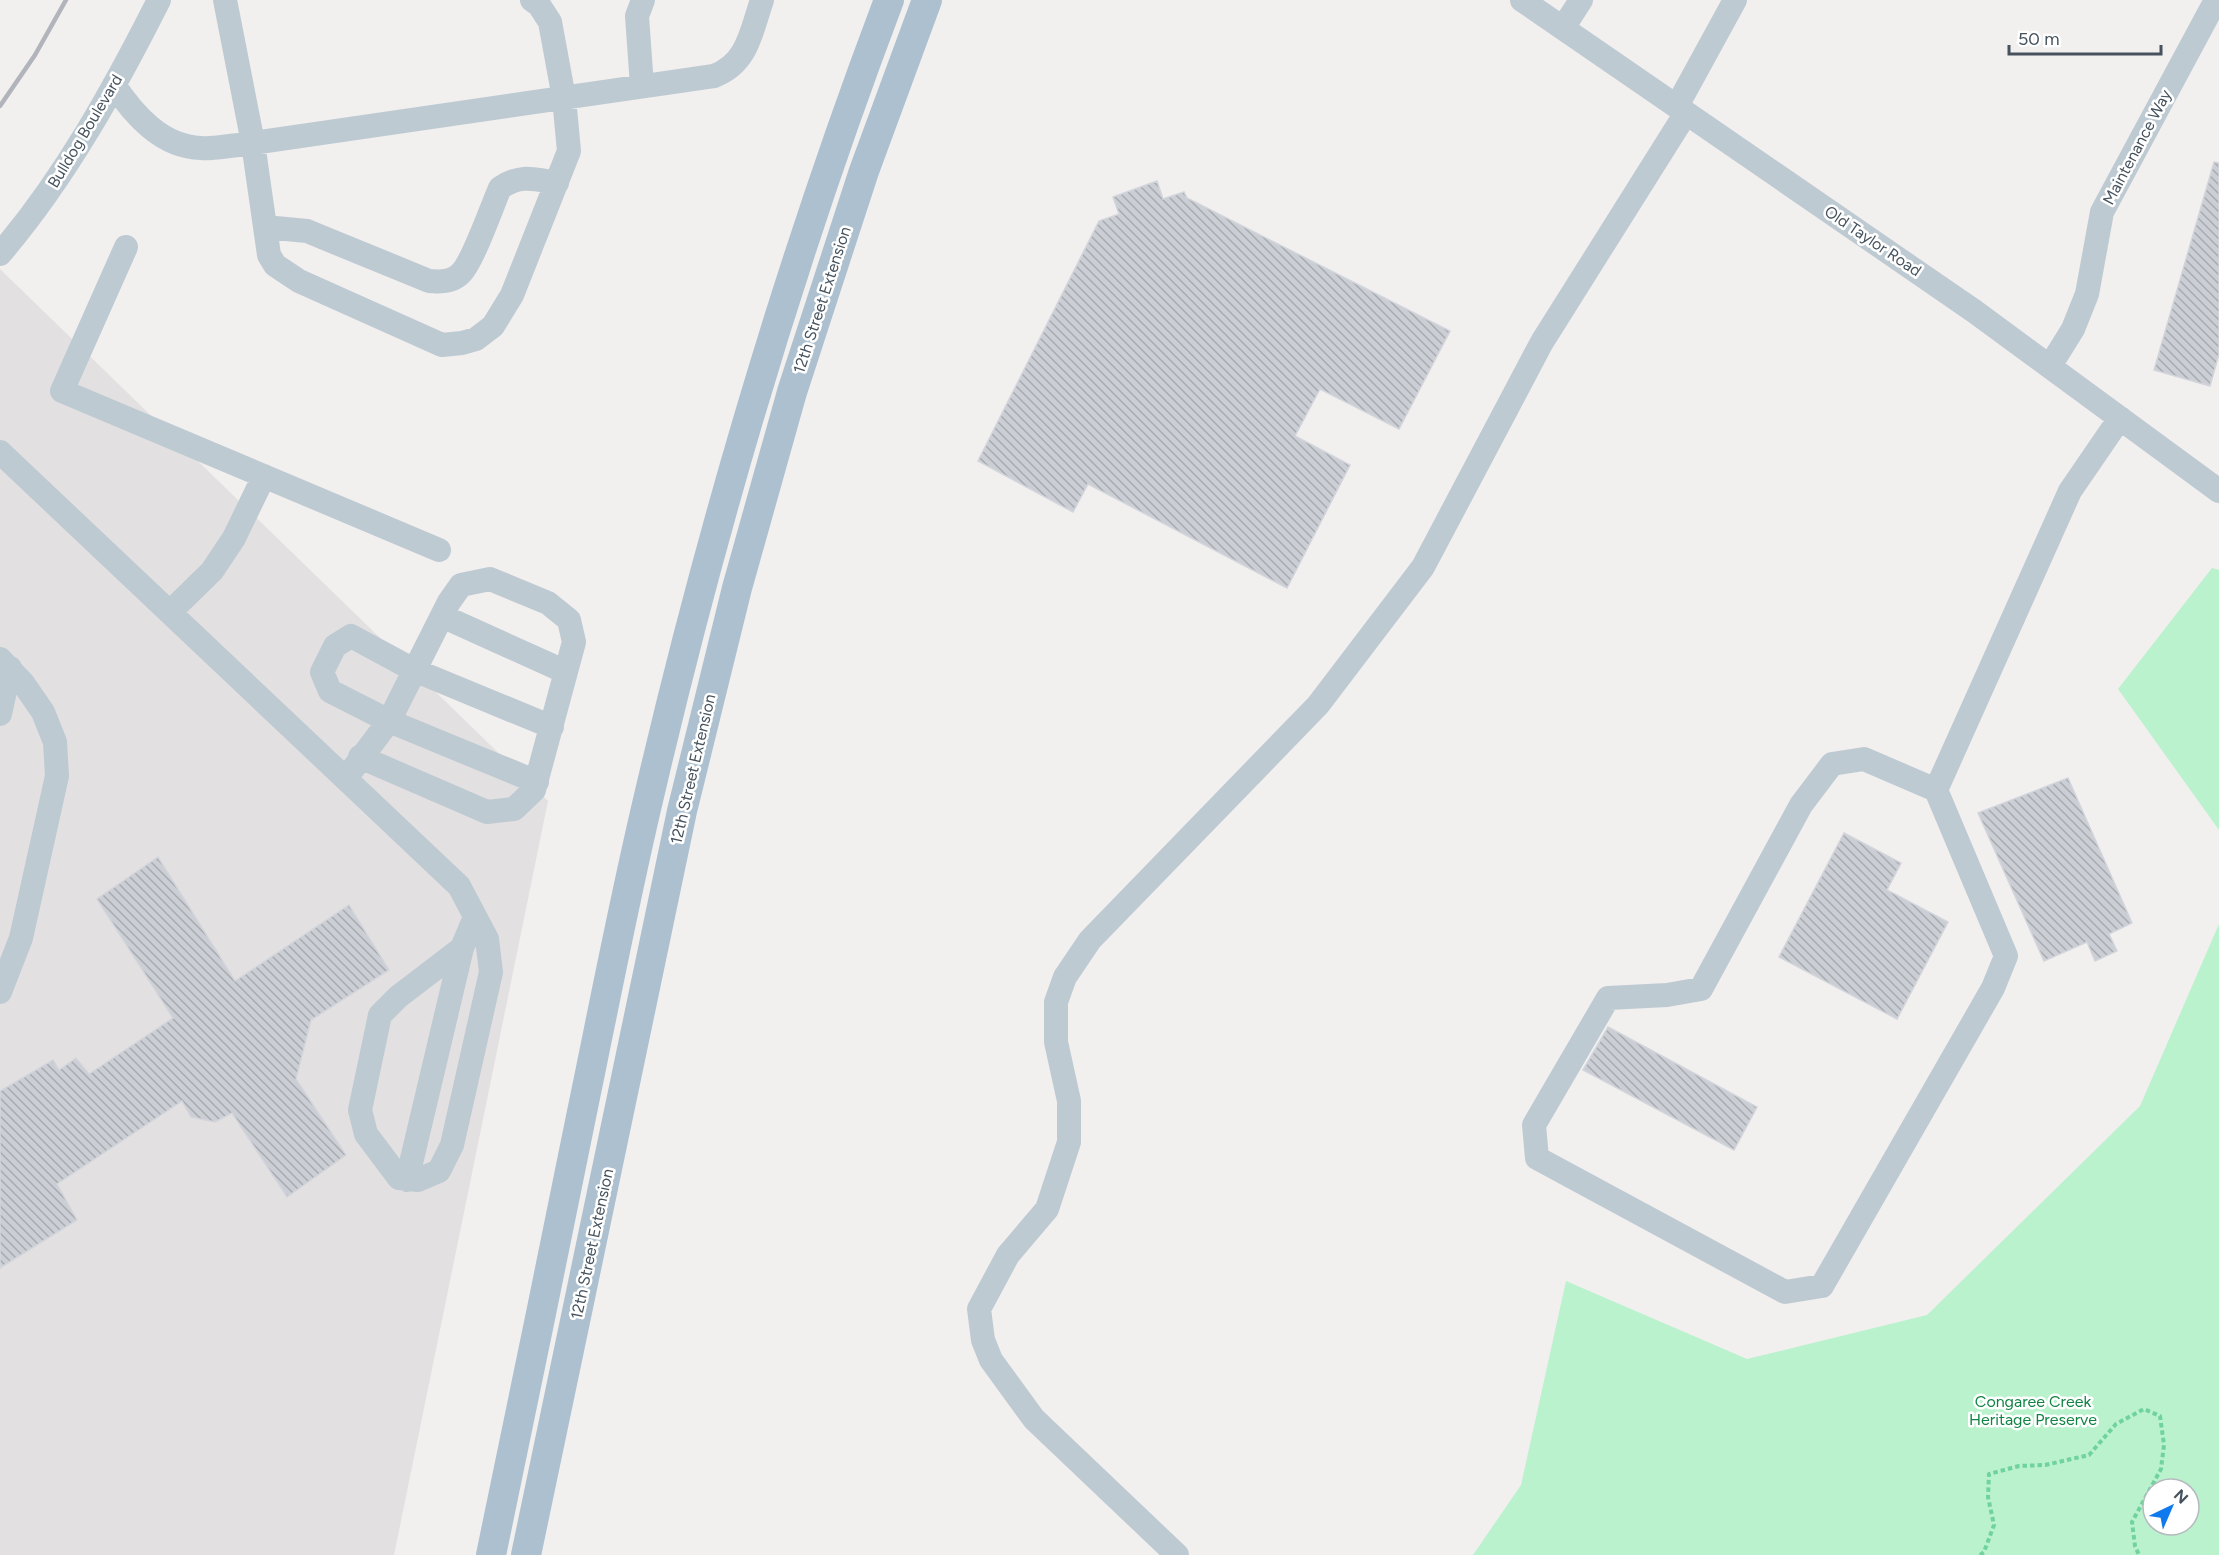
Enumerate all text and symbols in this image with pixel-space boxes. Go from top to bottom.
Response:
scale bar [2009,18,2160,56]
text: 50 m [2018,28,2060,50]
street label: Bulldog Boulevard [44,71,126,191]
street label: Maintenance Way [2099,86,2176,208]
street label: Old Taylor Road [1821,202,1925,280]
street label: 12th Street Extension [789,224,855,376]
street label: 12th Street Extension [666,692,720,846]
street label: 12th Street Extension [567,1167,617,1321]
park label: Congaree Creek Heritage Preserve [1969,1392,2097,1429]
north arrow [2141,1477,2201,1537]
text: N [2170,1485,2192,1508]

